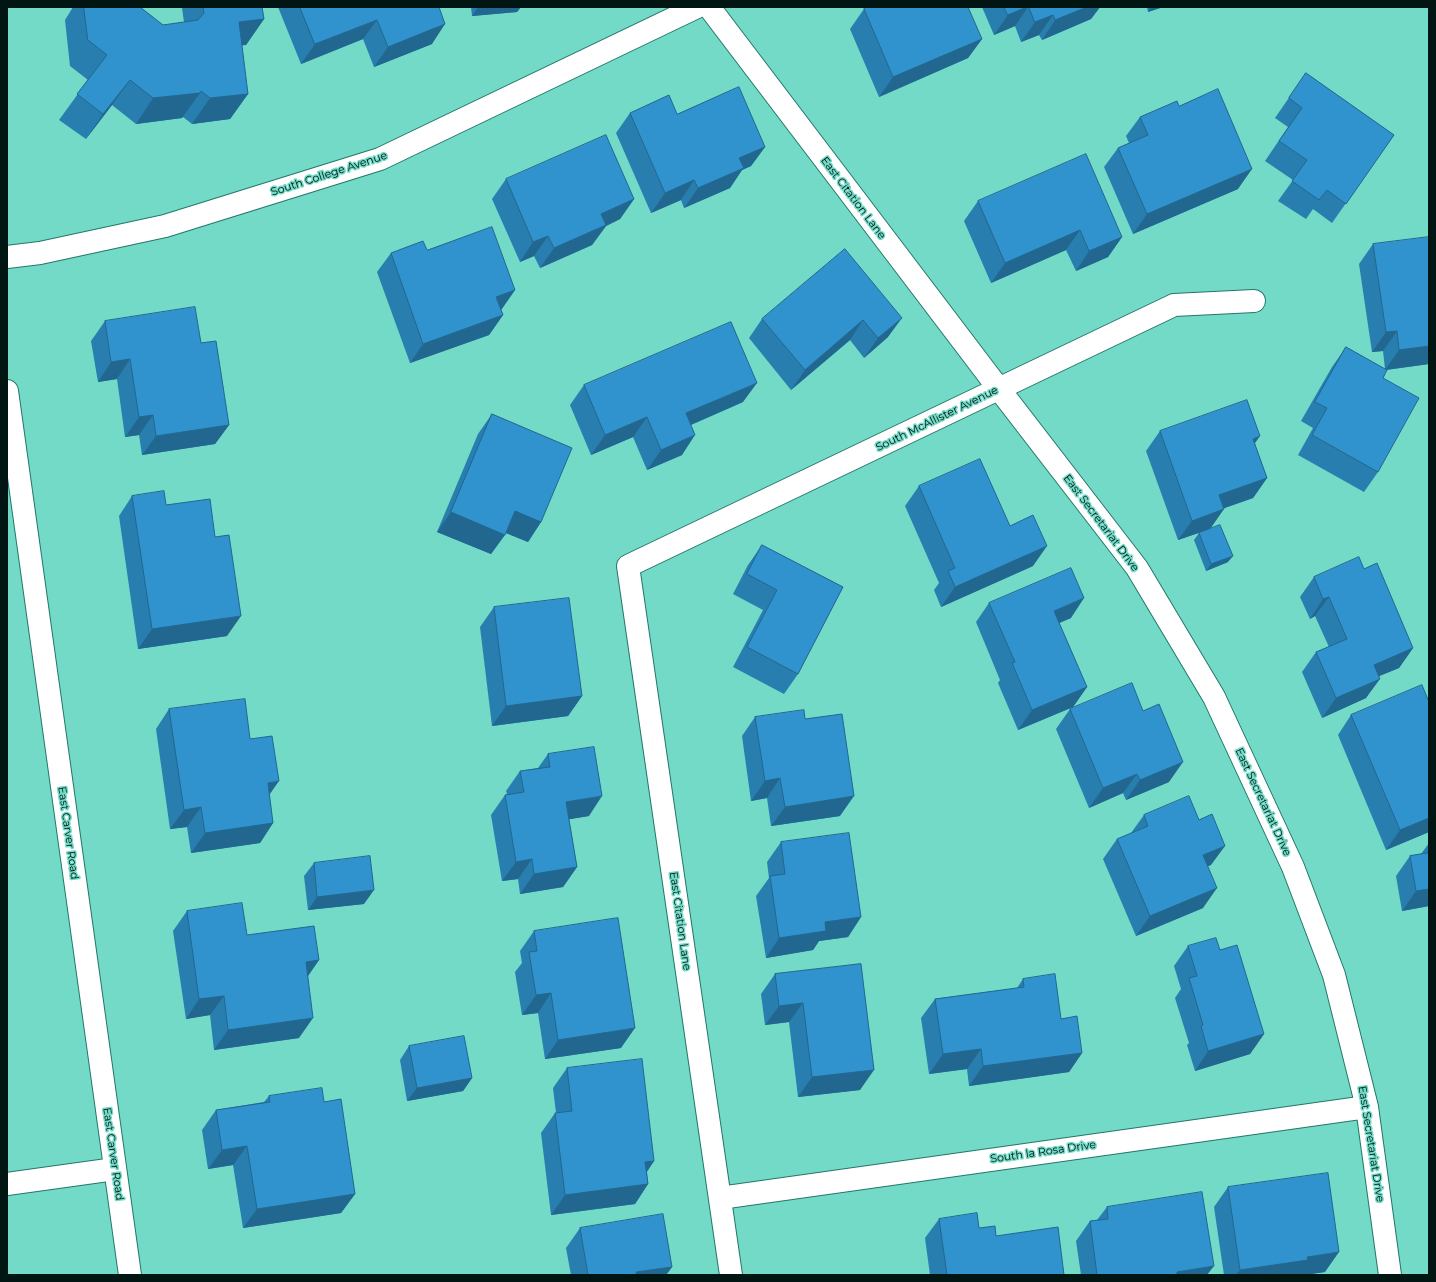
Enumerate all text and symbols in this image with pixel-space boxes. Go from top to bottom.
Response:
street label: South College Avenue [269,149,389,199]
street label: East Citation Lane [818,154,888,242]
street label: South McAllister Avenue [874,384,1000,454]
street label: East Secretariat Drive [1060,472,1142,574]
street label: East Secretariat Drive [1232,746,1294,858]
street label: East Carver Road [55,786,81,880]
street label: East Citation Lane [667,871,693,971]
street label: East Secretariat Drive [1355,1085,1387,1203]
street label: East Carver Road [100,1107,126,1201]
street label: South la Rosa Drive [989,1138,1097,1166]

